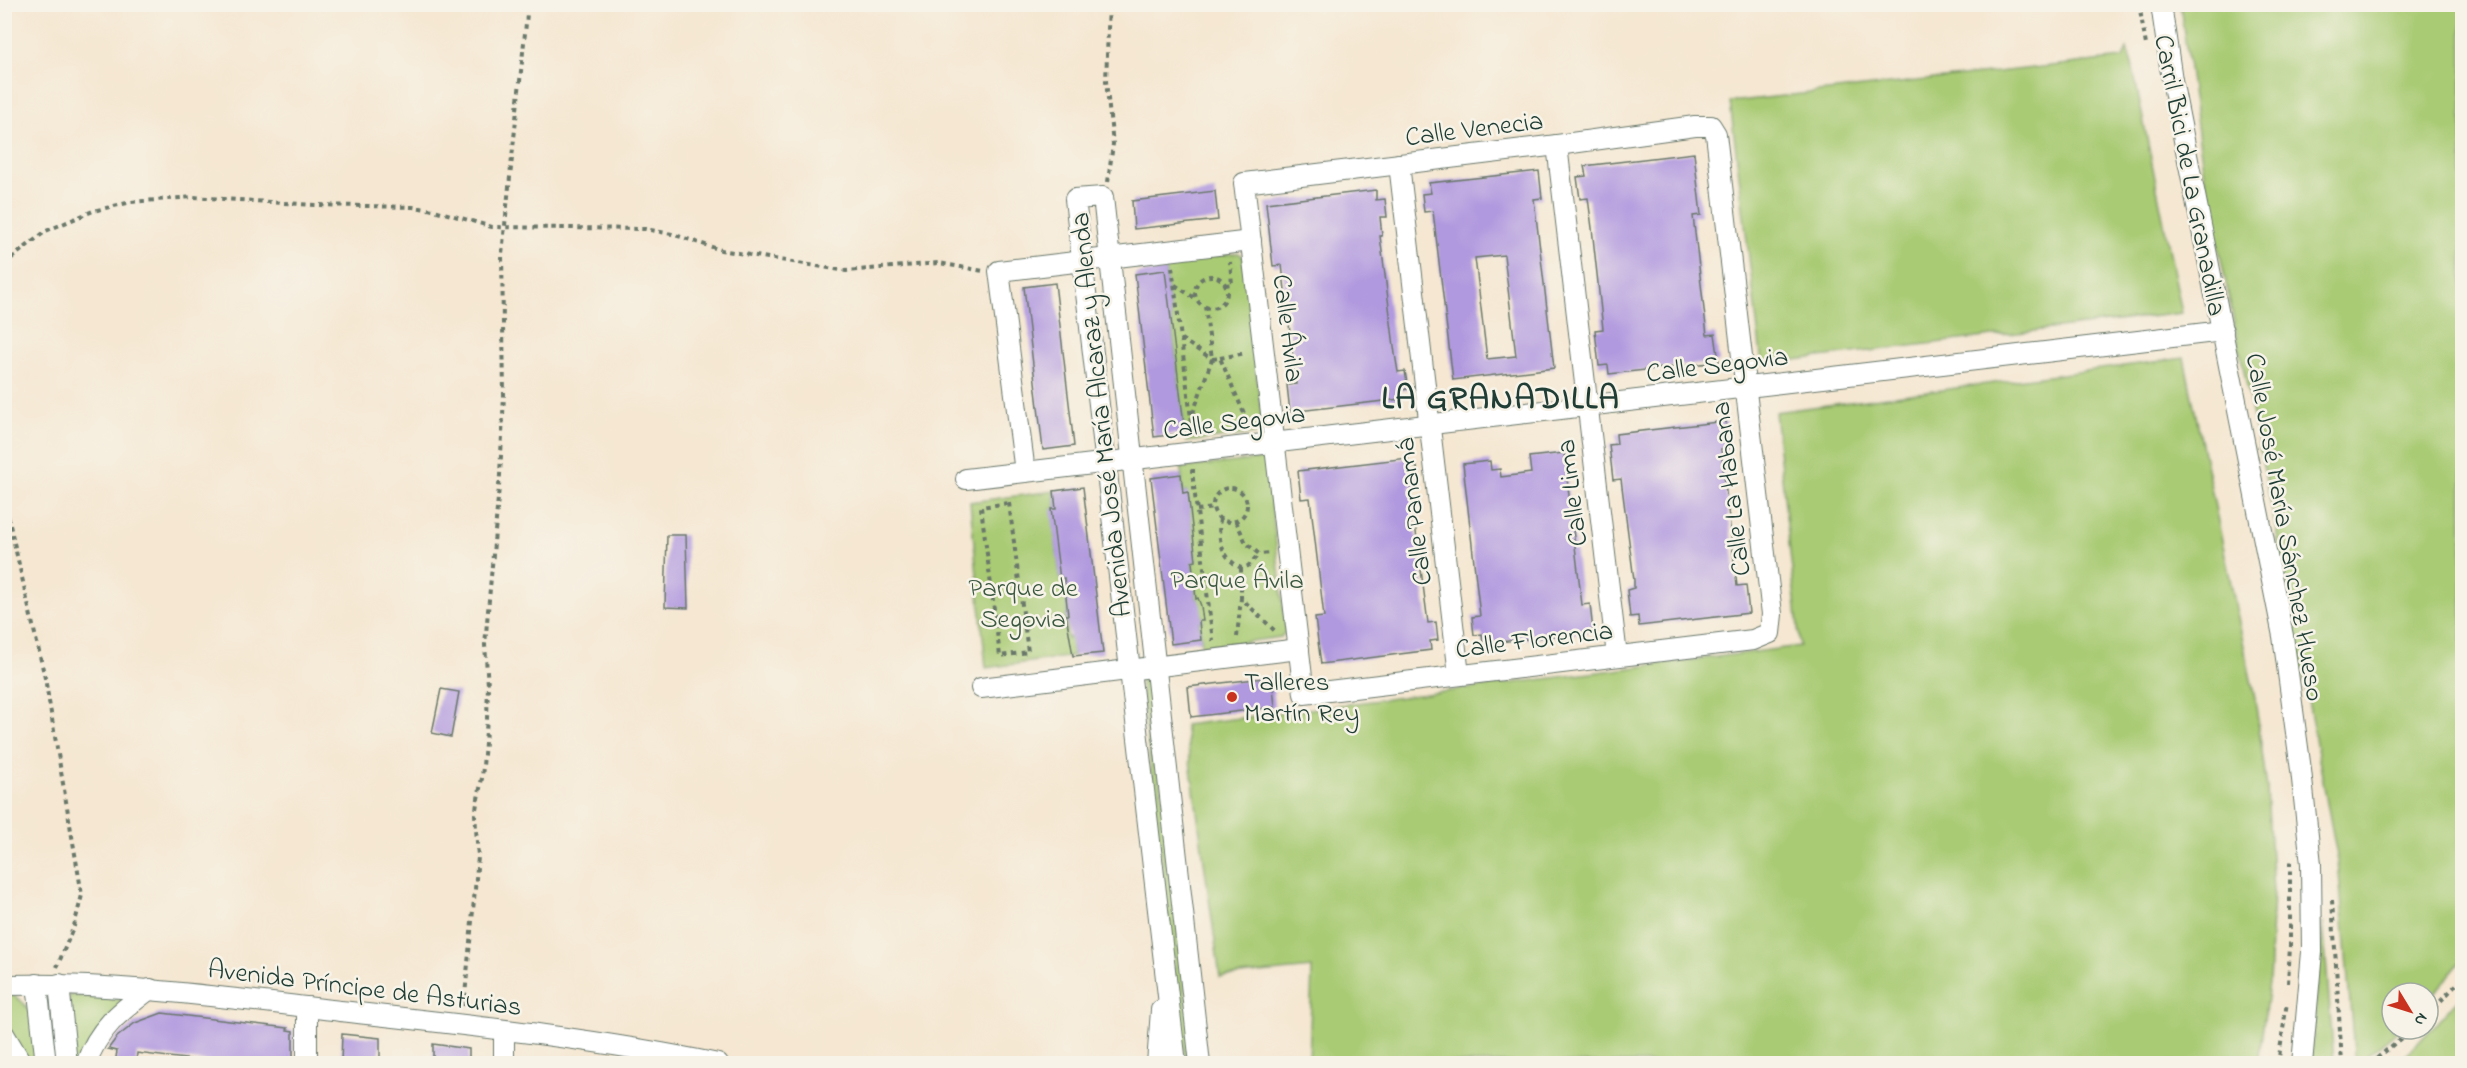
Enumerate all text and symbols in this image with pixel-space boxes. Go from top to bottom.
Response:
street label: Carril Bici de La Granadilla [2142,32,2235,319]
street label: Calle Venecia [1403,103,1546,158]
street label: Avenida José María Alcaraz y Alenda [1062,210,1143,619]
street label: Calle Ávila [1261,272,1312,384]
street label: Calle Segovia [1644,338,1791,395]
street label: Calle José María Sánchez Hueso [2234,350,2333,705]
district label: LA GRANADILLA [1382,376,1620,424]
street label: Calle Segovia [1161,395,1308,452]
street label: Calle La Habana [1702,399,1763,578]
street label: Calle Panamá [1387,435,1444,588]
street label: Calle Lima [1548,437,1599,549]
park label: Parque Ávila [1170,562,1304,601]
park label: Parque de Segovia [968,570,1079,640]
street label: Calle Florencia [1453,612,1615,671]
place label: Talleres Martín Rey [1244,664,1359,734]
marker: Talleres Martín Rey [1225,690,1239,704]
street label: Avenida Príncipe de Asturias [206,951,524,1028]
north arrow [2380,981,2440,1041]
text: N [2407,1007,2433,1031]

